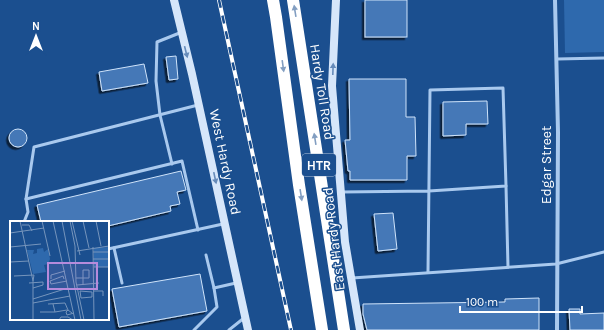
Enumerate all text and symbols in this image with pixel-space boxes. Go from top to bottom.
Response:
one-way arrow [291,5,297,17]
north arrow [16,16,56,56]
text: N [32,20,40,33]
street label: Hardy Toll Road [306,43,338,141]
one-way arrow [183,46,189,58]
one-way arrow [280,60,286,72]
one-way arrow [330,62,336,75]
street label: West Hardy Road [205,108,245,216]
street label: Edgar Street [538,126,555,204]
one-way arrow [312,133,318,145]
road number: HTR [302,154,336,176]
one-way arrow [212,172,218,185]
street label: East Hardy Road [319,186,349,292]
one-way arrow [298,189,304,201]
inset map [10,221,109,320]
scale bar [460,288,582,314]
text: 100 m [466,295,498,309]

